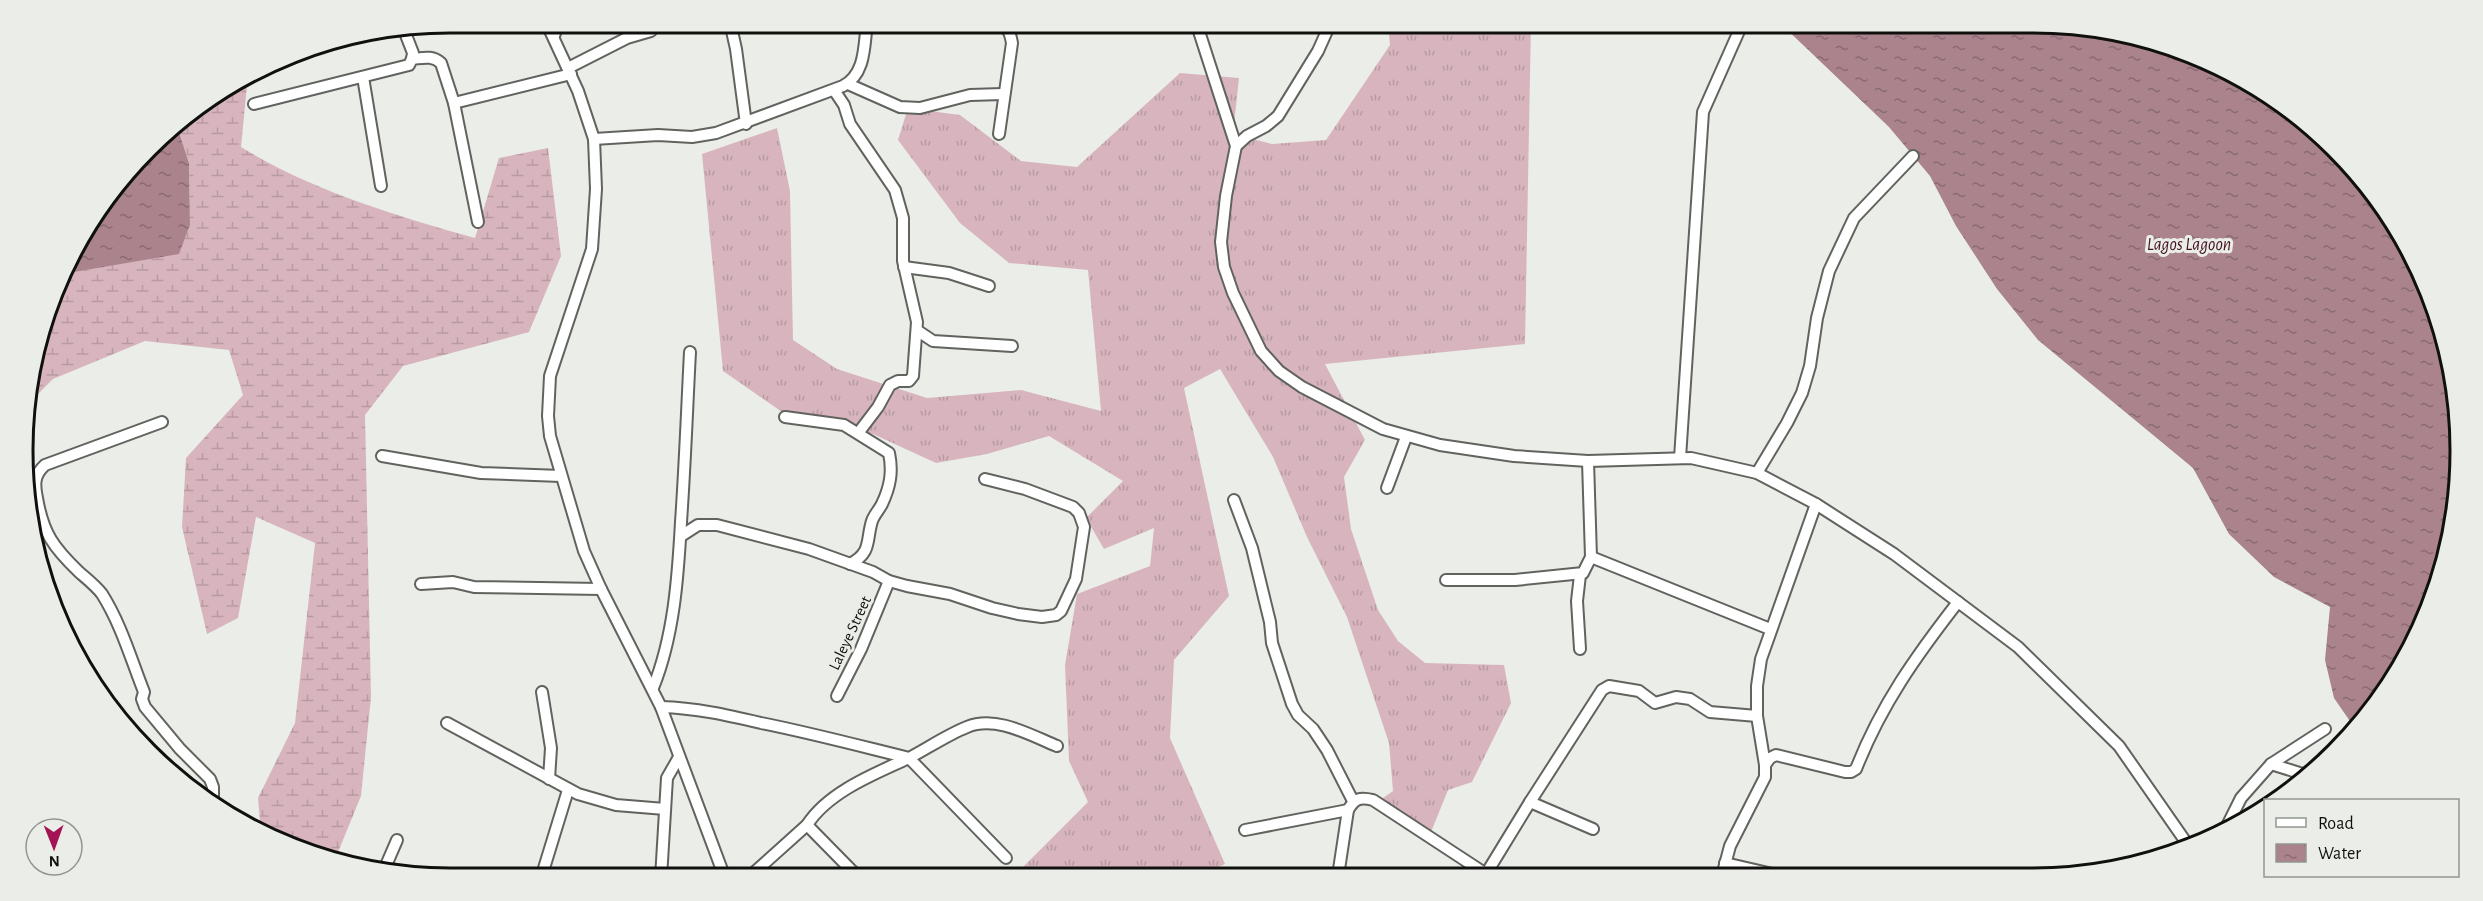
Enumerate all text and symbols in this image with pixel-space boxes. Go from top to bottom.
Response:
water label: Lagos Lagoon [2147,236,2231,254]
street label: Laleye Street [826,594,875,673]
legend [2264,799,2459,877]
text: Road [2318,815,2354,833]
north arrow [24,817,84,877]
text: Water [2318,845,2361,863]
text: N [49,853,60,869]

